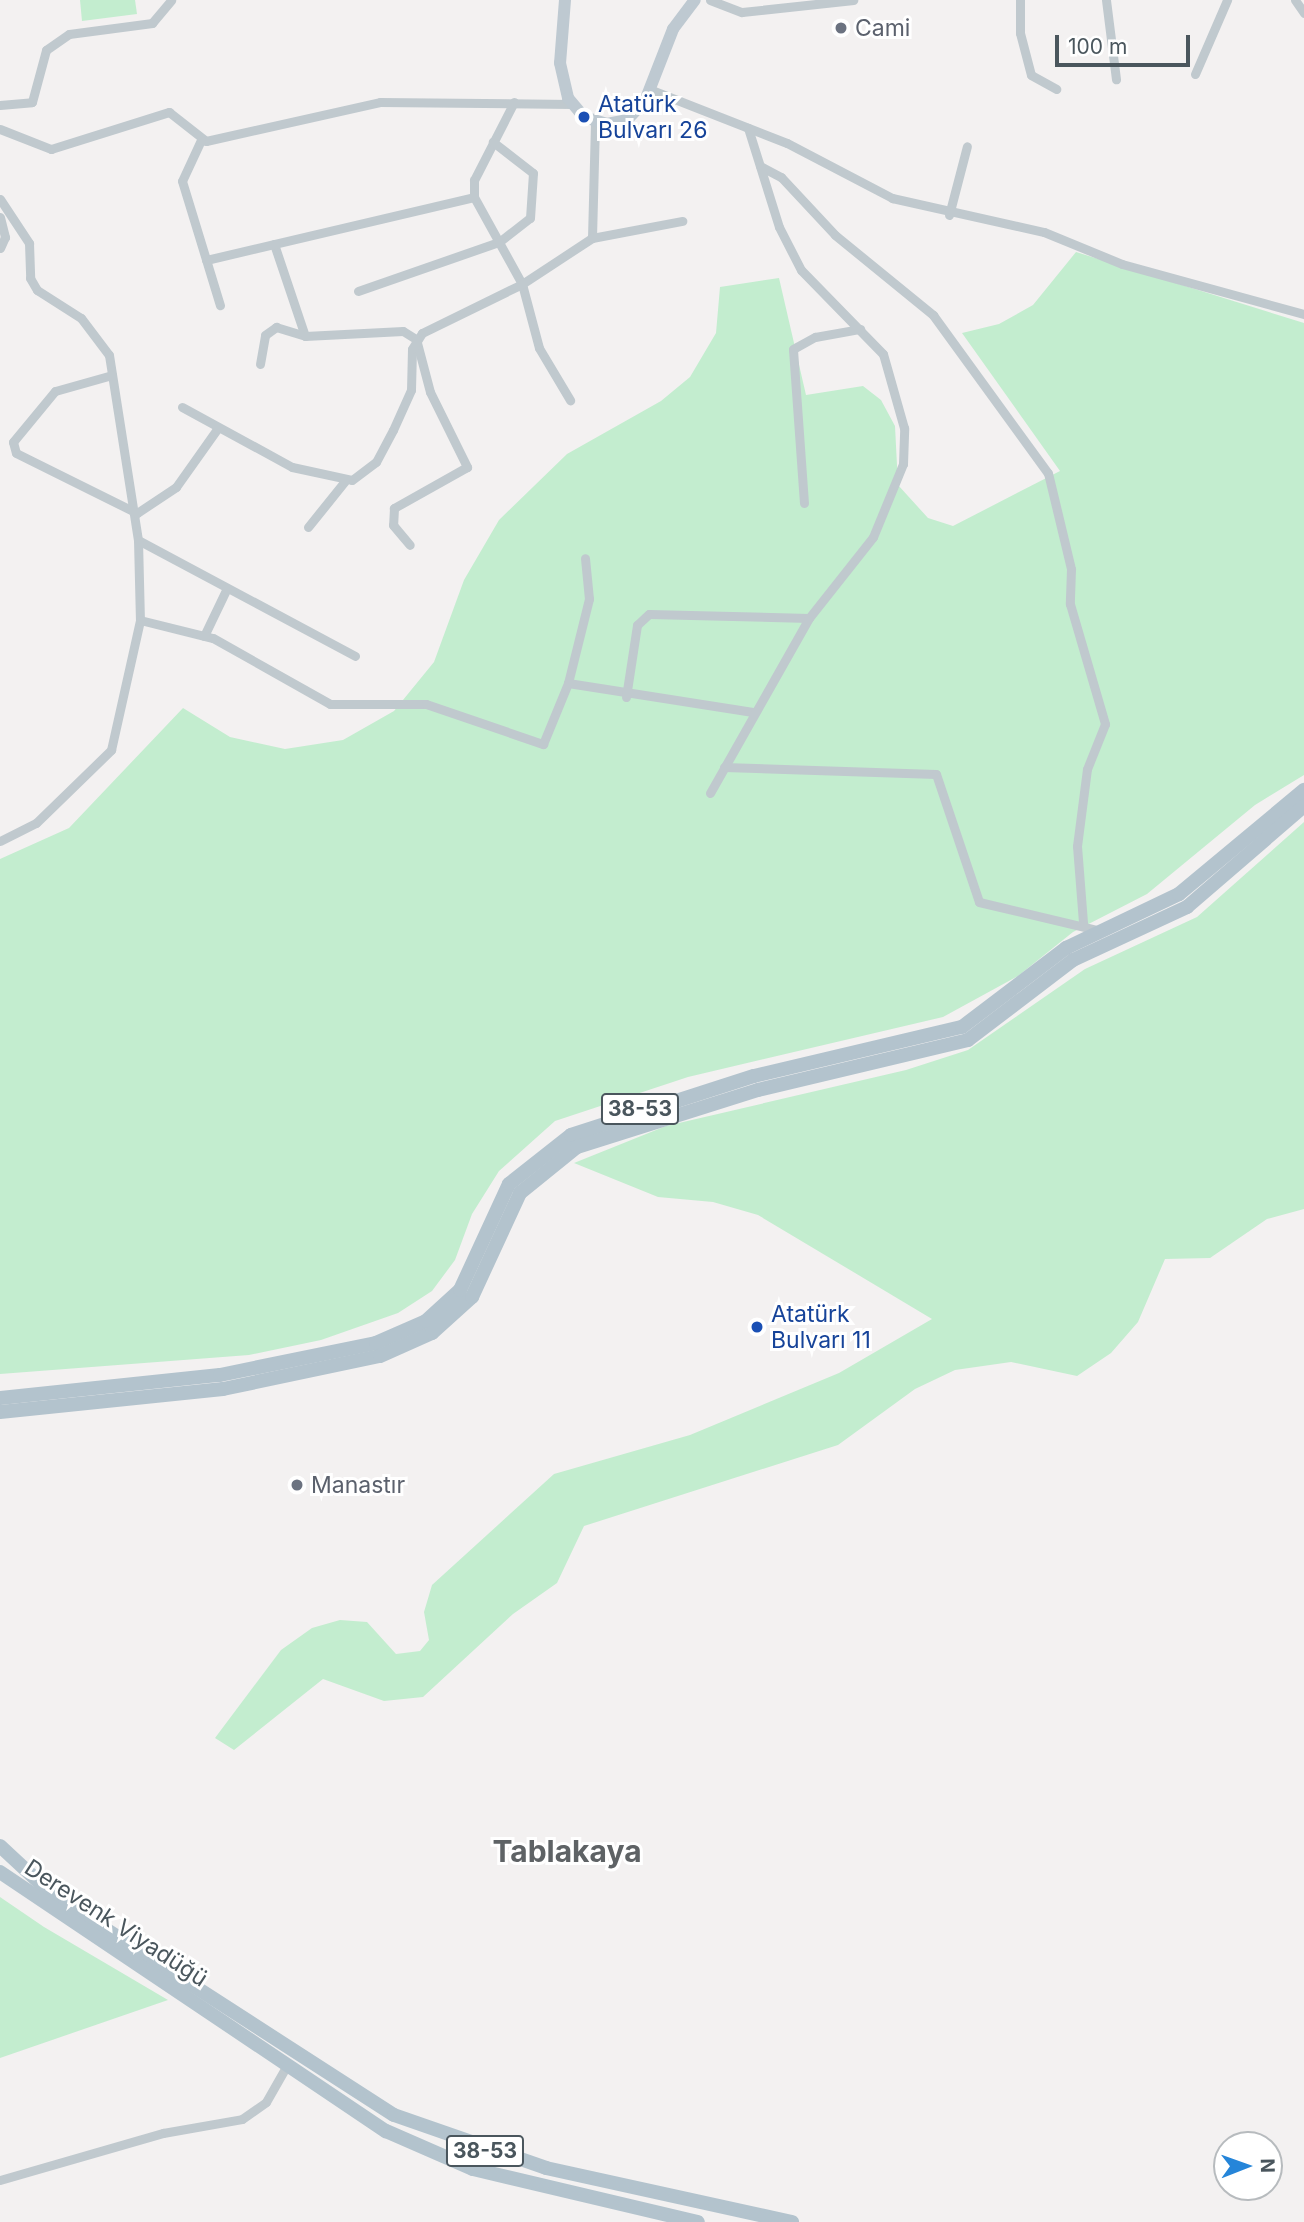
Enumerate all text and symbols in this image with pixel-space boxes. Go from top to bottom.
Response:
place label: Cami [855,14,910,42]
marker: Cami [833,20,849,36]
scale bar [1059,21,1194,65]
text: 100 m [1068,34,1127,59]
place label: Atatürk Bulvarı 26 [598,90,707,144]
marker: Atatürk Bulvarı 26 [576,109,592,125]
road number: 38-53 [600,1092,680,1126]
place label: Atatürk Bulvarı 11 [771,1300,871,1354]
marker: Atatürk Bulvarı 11 [749,1319,765,1335]
place label: Manastır [311,1471,405,1499]
marker: Manastır [289,1477,305,1493]
district label: Tablakaya [492,1833,642,1869]
street label: Derevenk Viyadüğü [19,1854,213,1992]
north arrow [1213,2131,1283,2201]
road number: 38-53 [445,2134,525,2168]
text: N [1256,2158,1279,2173]

